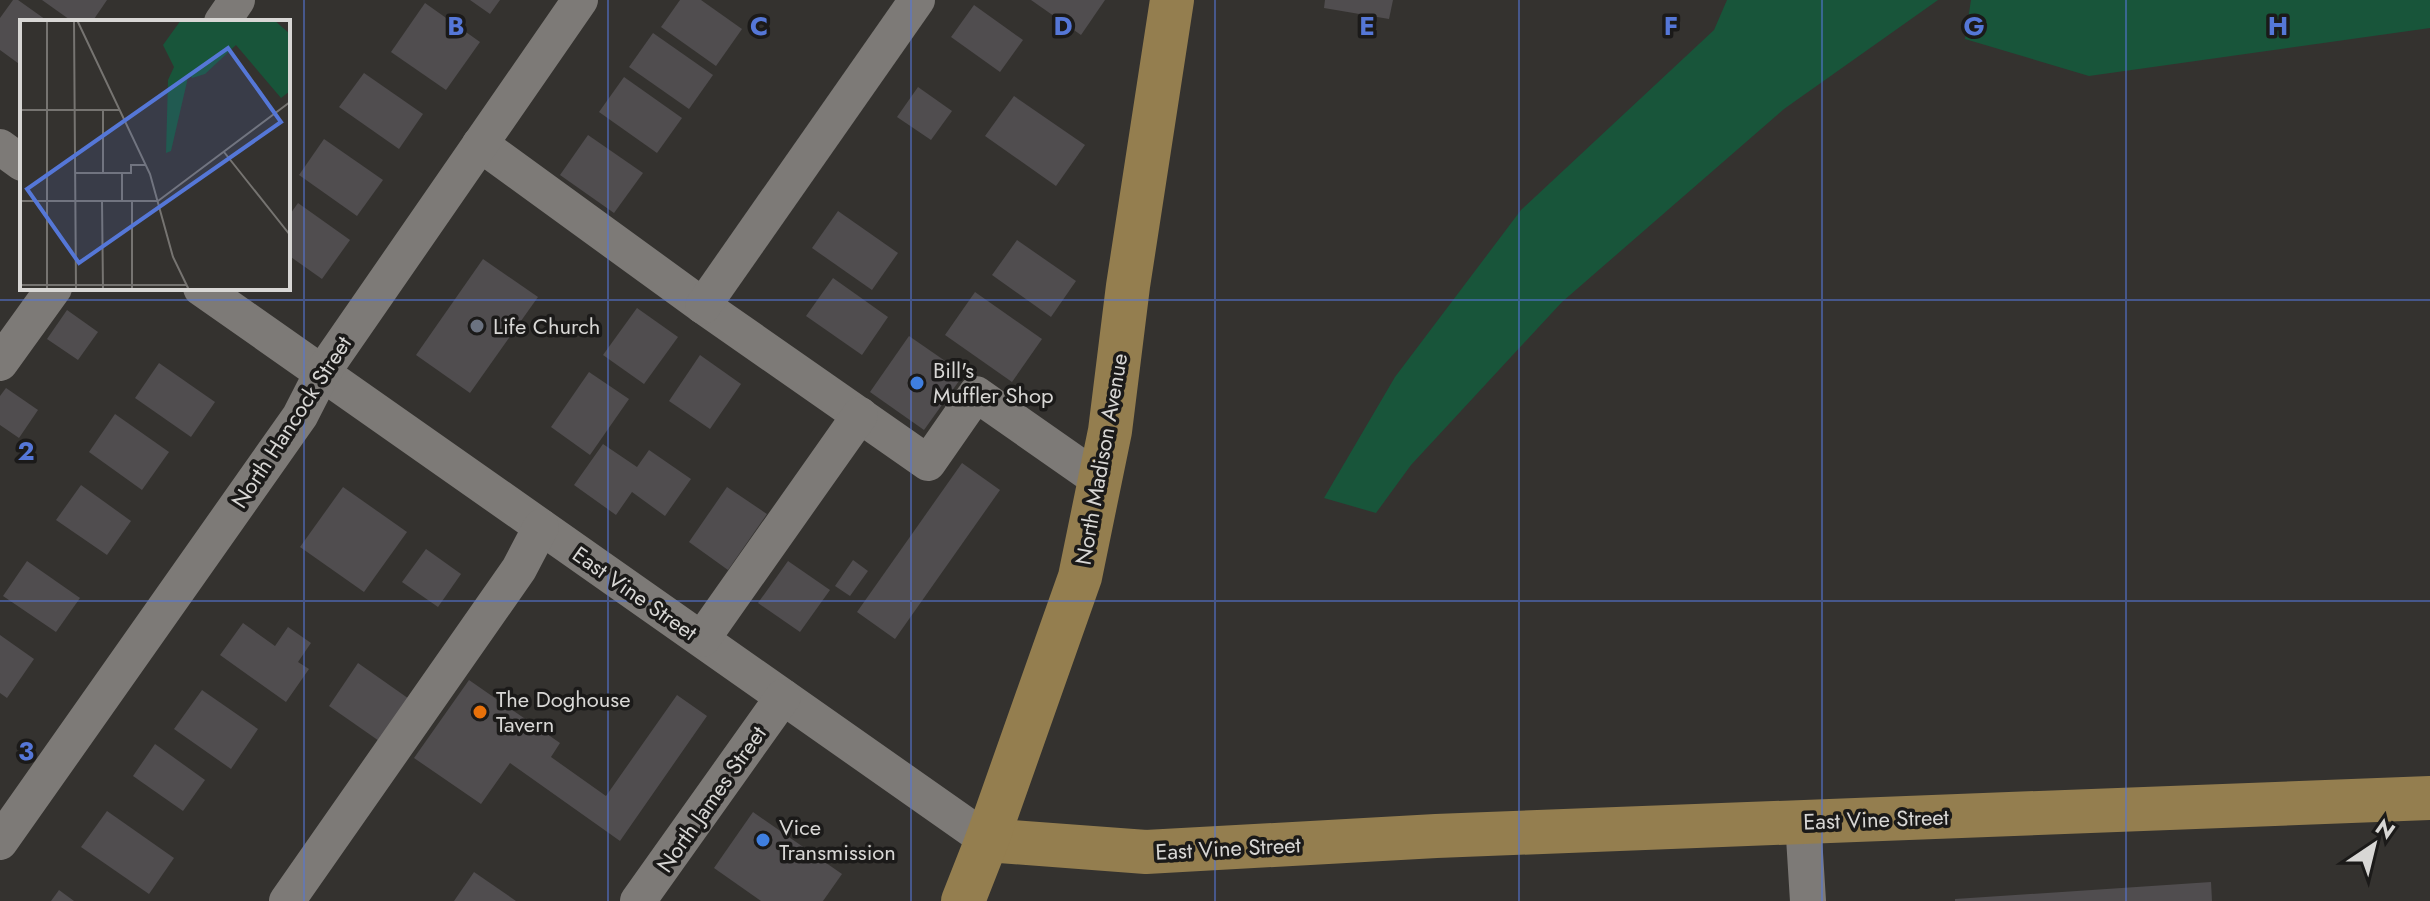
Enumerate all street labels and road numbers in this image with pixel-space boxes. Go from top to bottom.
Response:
street label: North Hancock Street [223,329,359,514]
street label: North Madison Avenue [1067,351,1135,567]
street label: East Vine Street [566,538,704,648]
street label: North James Street [648,719,774,879]
street label: East Vine Street [1803,800,1950,838]
street label: East Vine Street [1154,828,1302,868]

